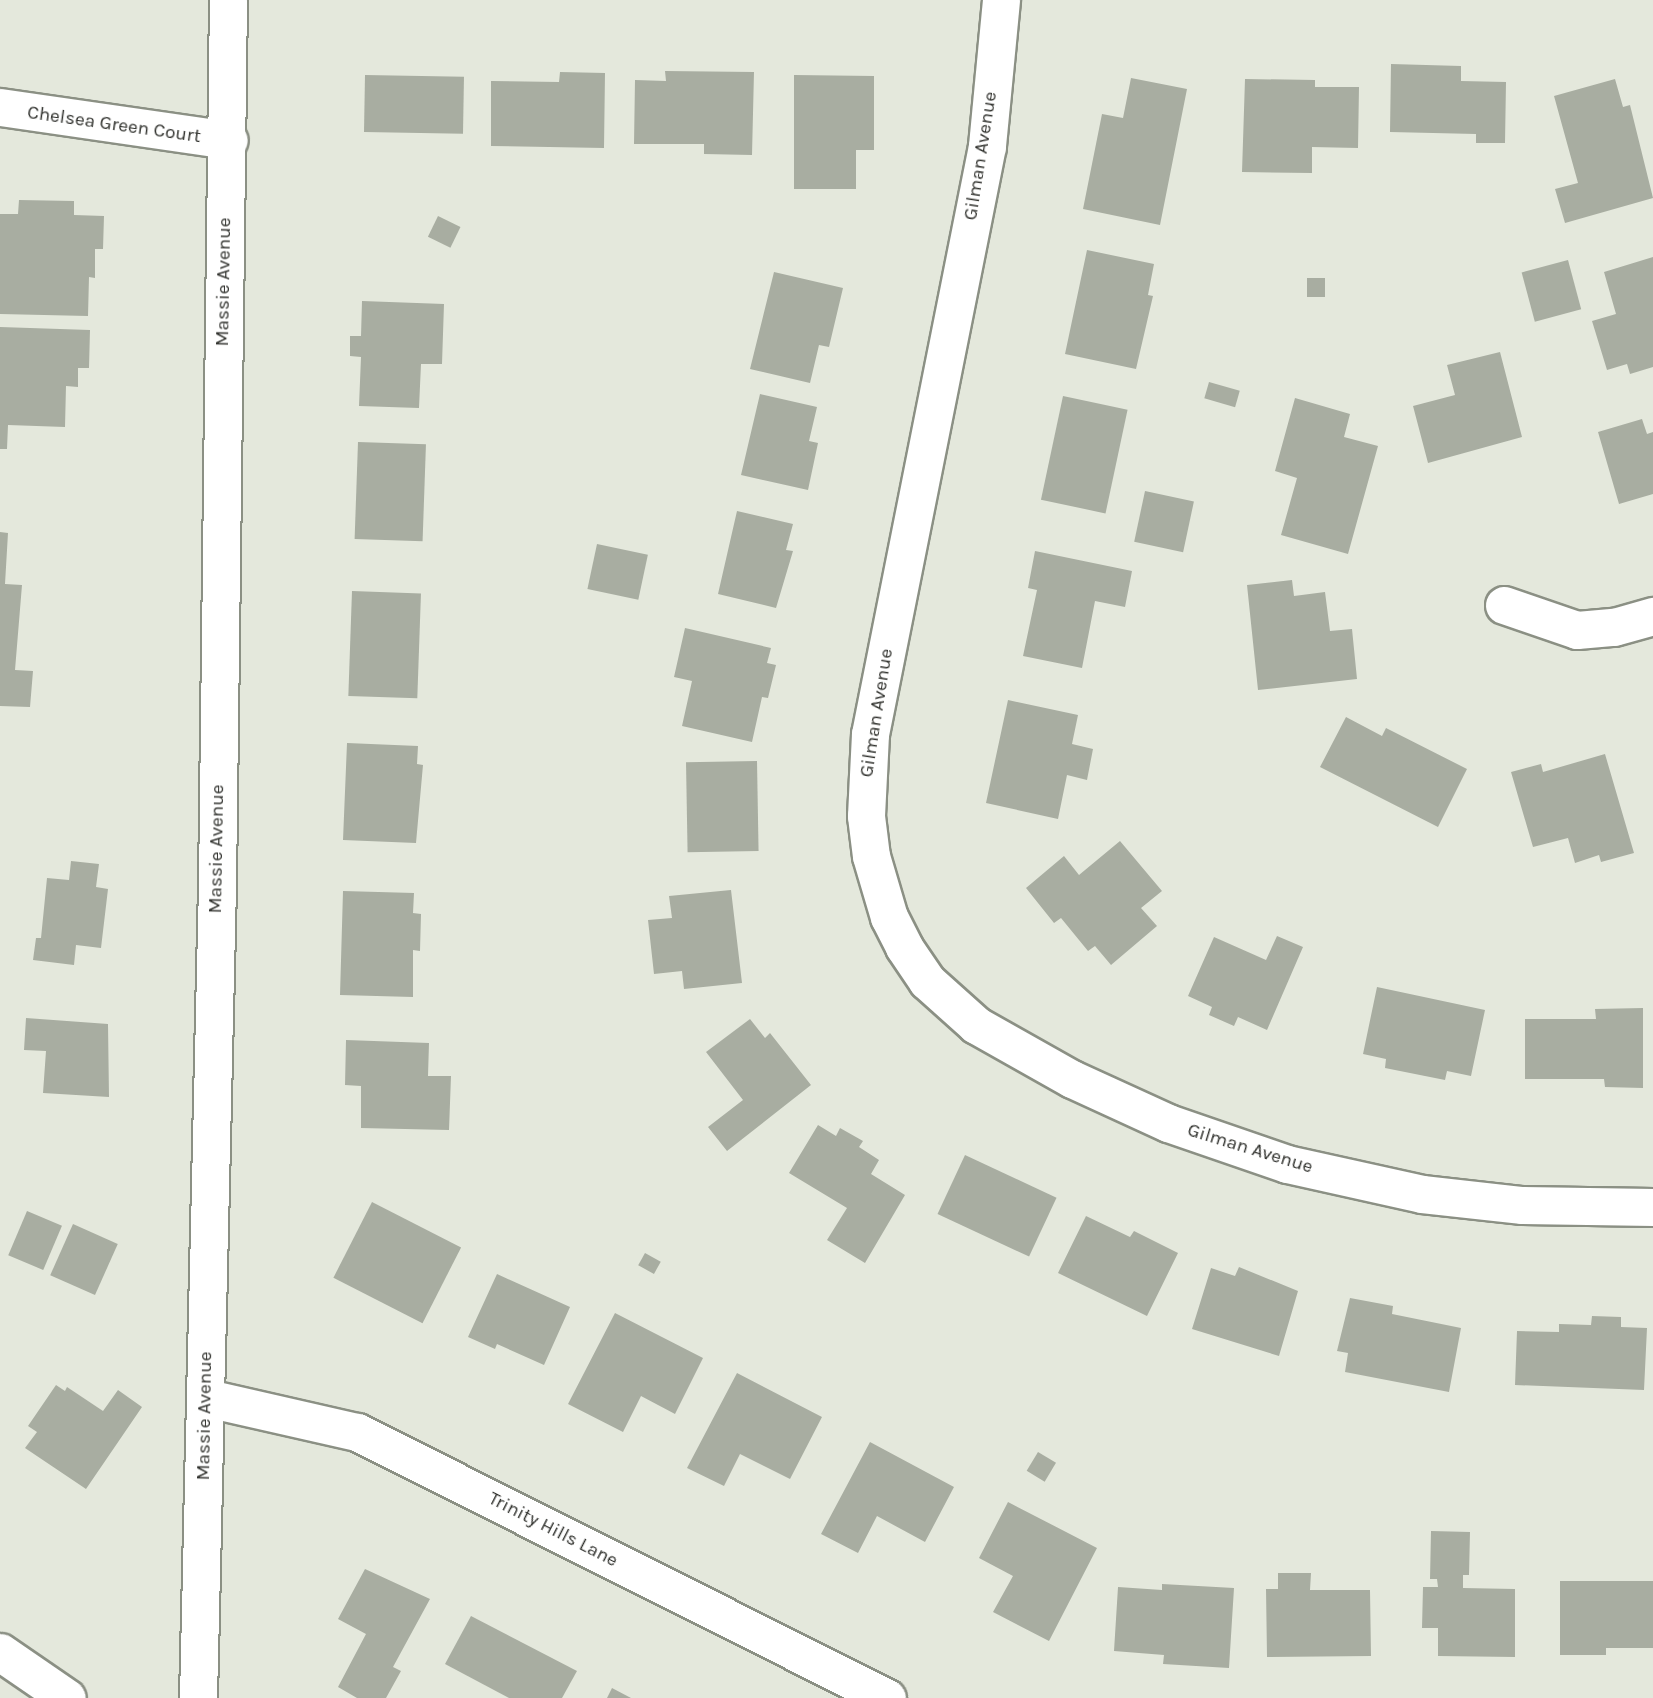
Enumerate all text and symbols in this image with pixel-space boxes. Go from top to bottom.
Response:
street label: Gilman Avenue [960,90,1002,222]
street label: Chelsea Green Court [26,102,202,148]
street label: Massie Avenue [211,217,237,347]
street label: Gilman Avenue [856,647,898,779]
street label: Massie Avenue [204,784,230,914]
street label: Gilman Avenue [1185,1119,1315,1179]
street label: Massie Avenue [192,1351,218,1481]
street label: Trinity Hills Lane [484,1488,622,1572]

